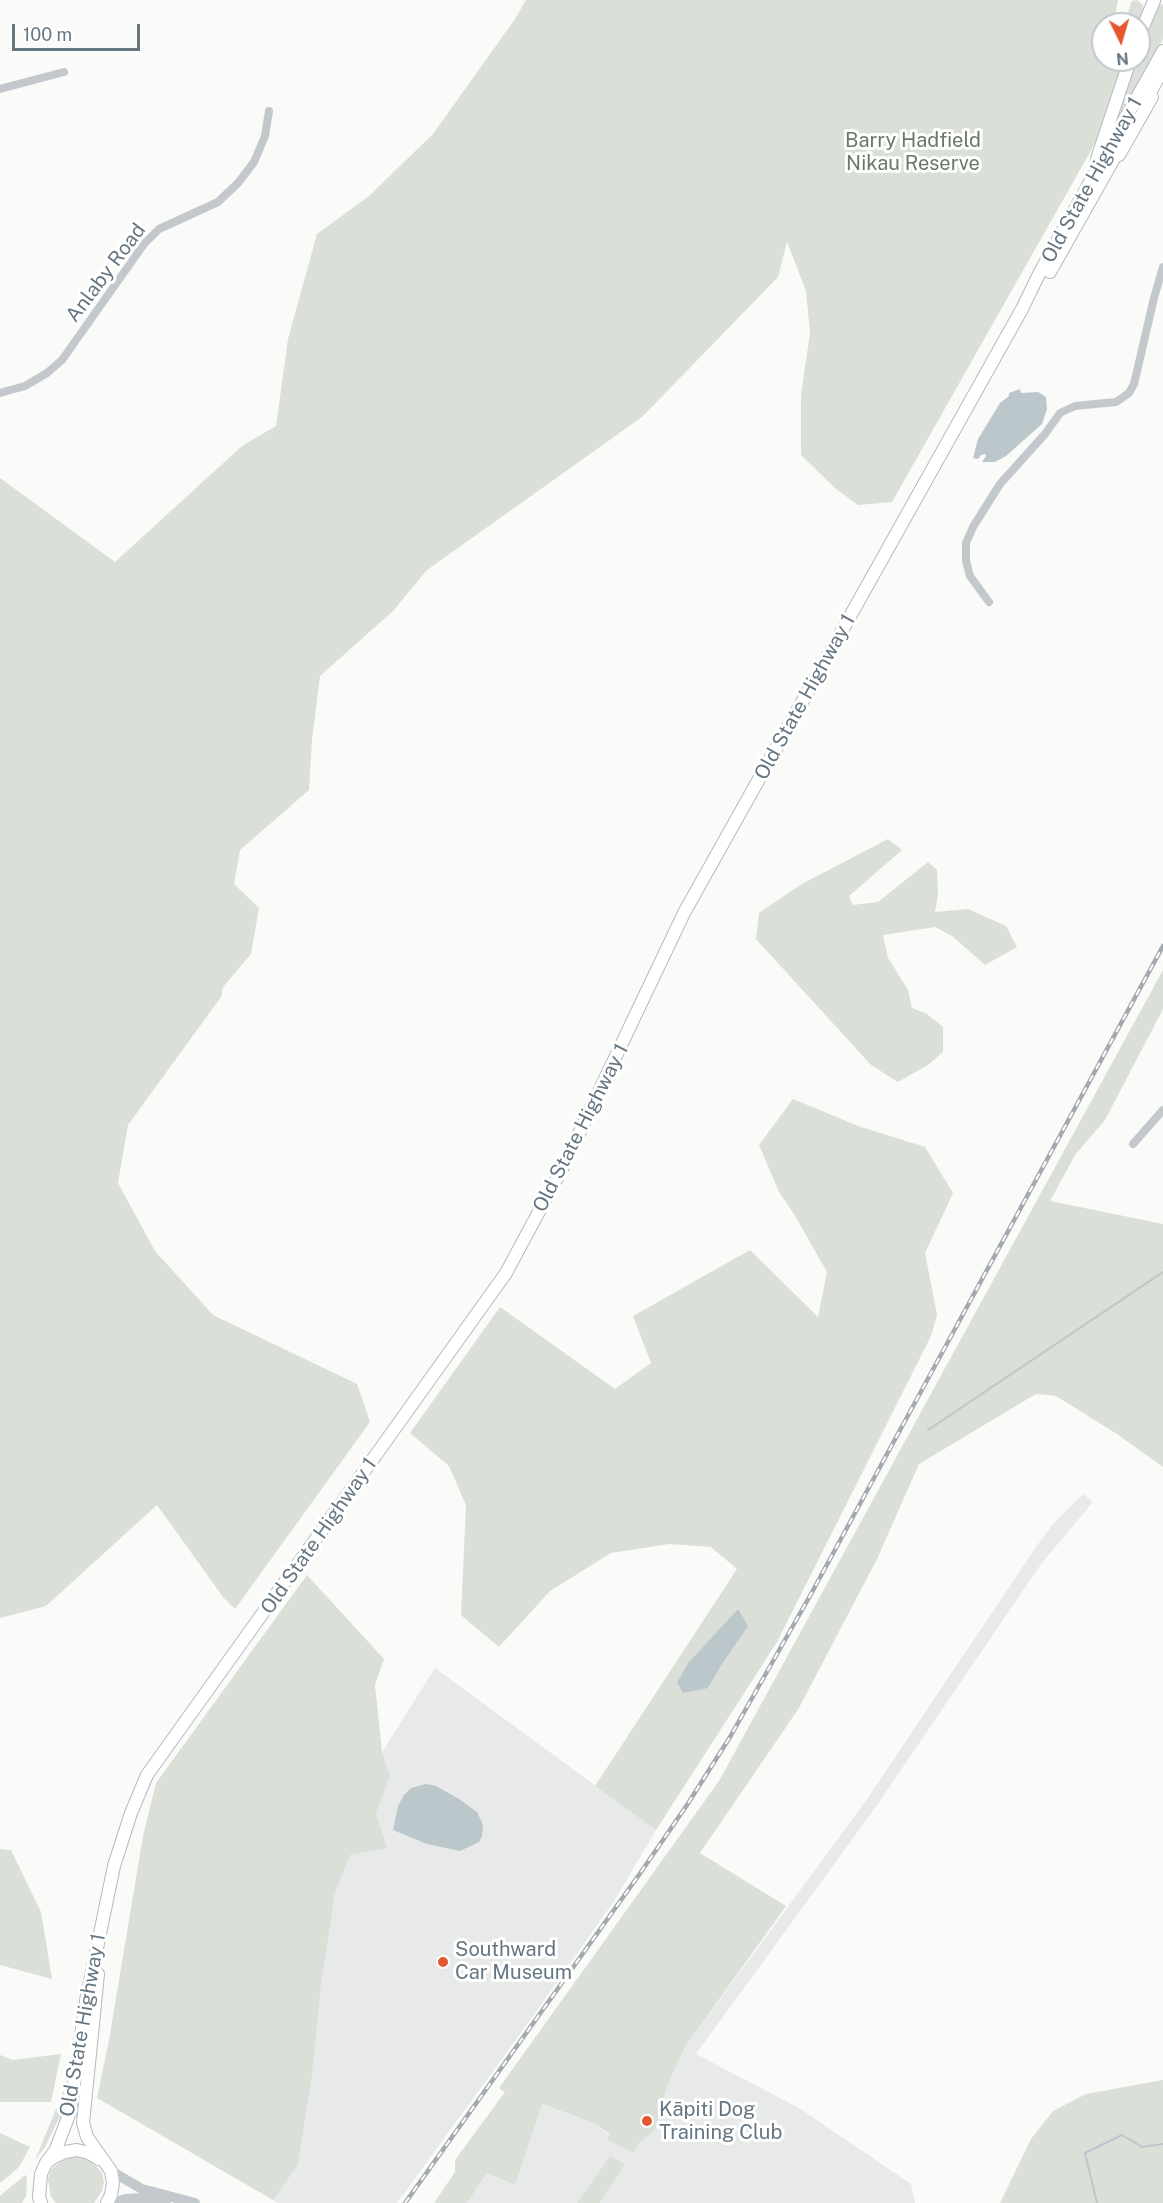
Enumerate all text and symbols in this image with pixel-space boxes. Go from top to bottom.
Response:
scale bar [15,12,142,50]
north arrow [1091,12,1151,72]
text: 100 m [23,24,72,45]
text: N [1115,48,1130,68]
street label: Old State Highway 1 [1037,93,1147,267]
park label: Barry Hadfield Nikau Reserve [845,129,981,176]
street label: Anlaby Road [61,219,151,327]
street label: Old State Highway 1 [750,610,860,784]
street label: Old State Highway 1 [528,1040,634,1216]
street label: Old State Highway 1 [256,1453,382,1619]
street label: Old State Highway 1 [55,1932,111,2118]
place label: Southward Car Museum [455,1938,572,1985]
marker: Southward Car Museum [436,1955,450,1969]
place label: Kāpiti Dog Training Club [659,2098,782,2145]
marker: Kāpiti Dog Training Club [640,2114,654,2128]

